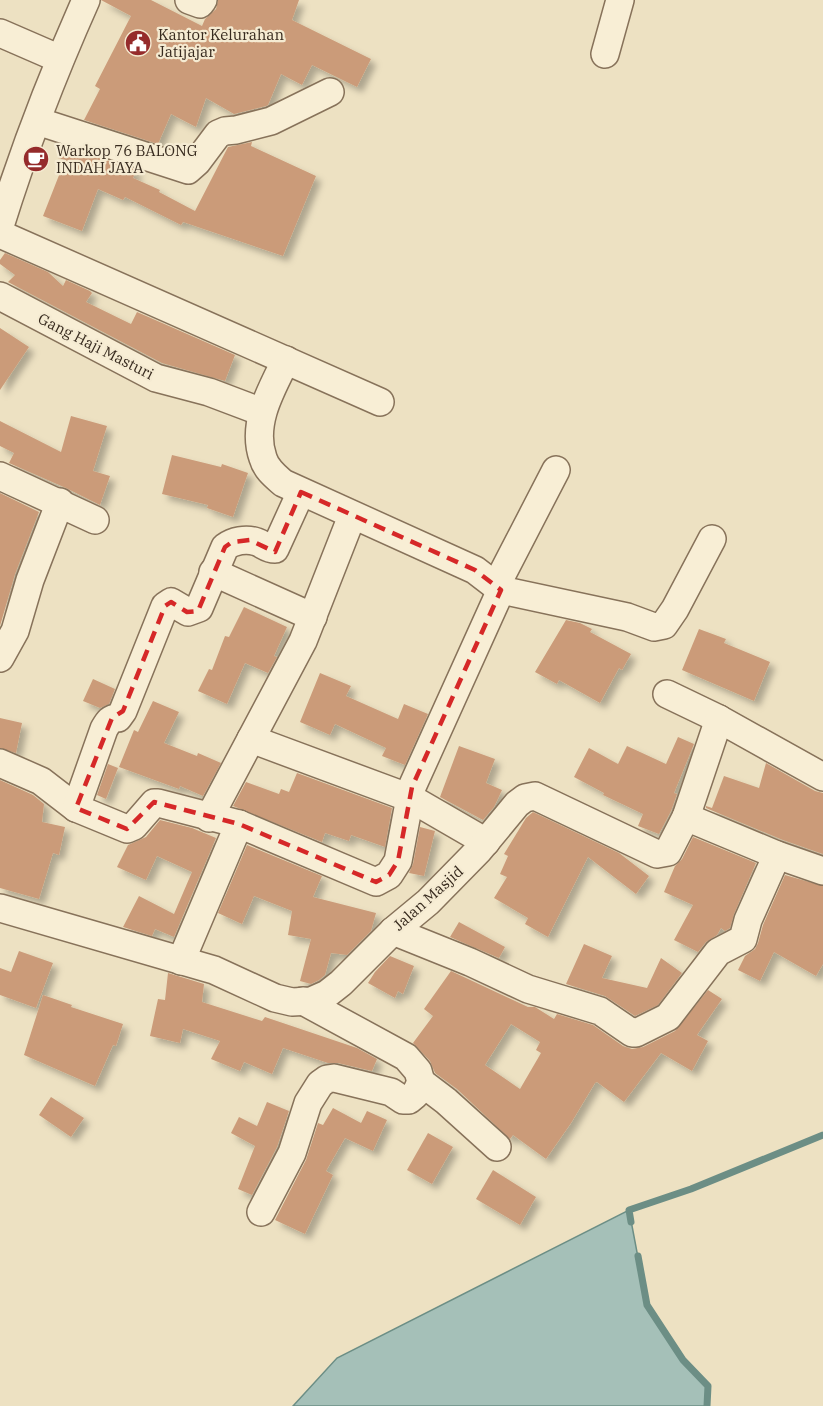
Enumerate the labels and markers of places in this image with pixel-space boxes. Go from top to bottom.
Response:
place label: Kantor Kelurahan Jatijajar [158,25,284,61]
public building icon: Kantor Kelurahan Jatijajar [123,28,153,58]
place label: Warkop 76 BALONG INDAH JAYA [56,141,198,177]
cafe icon: Warkop 76 BALONG INDAH JAYA [21,144,51,174]

